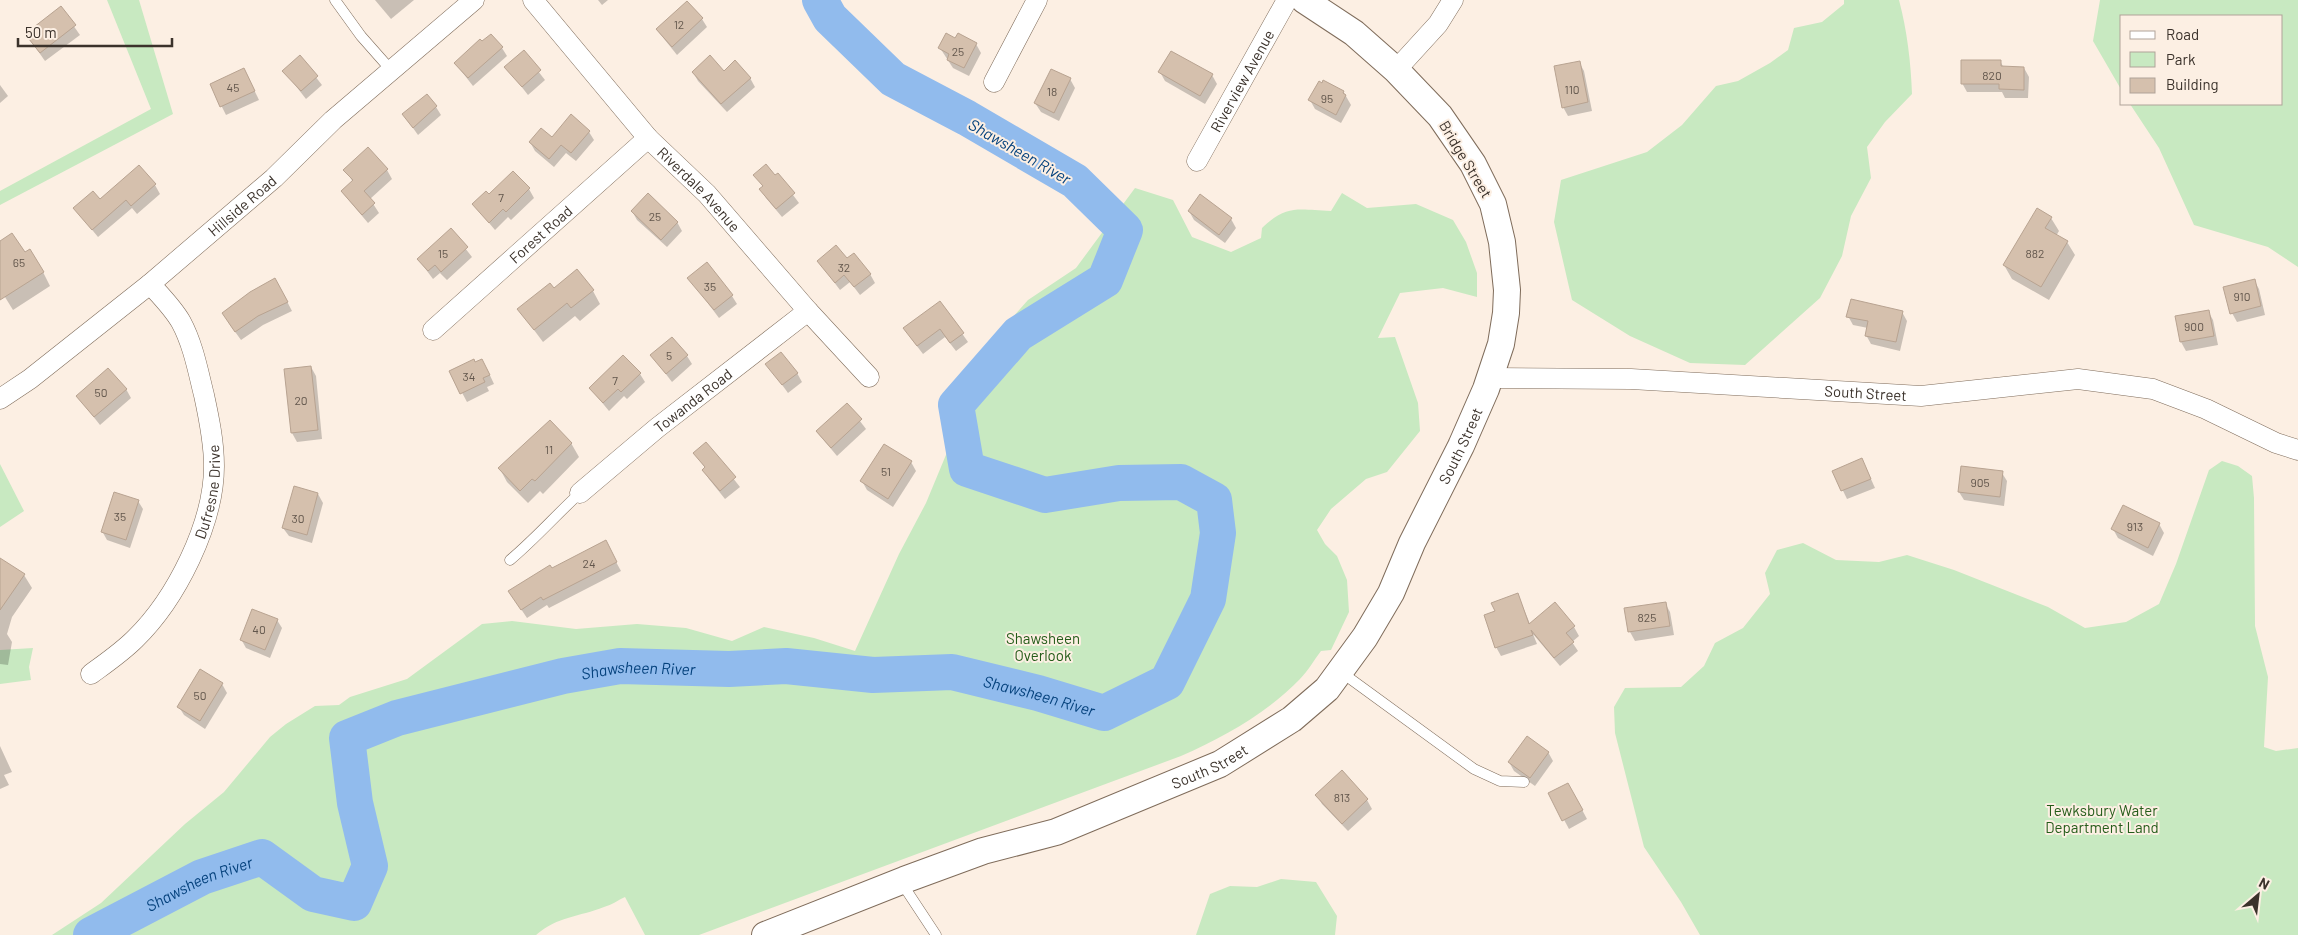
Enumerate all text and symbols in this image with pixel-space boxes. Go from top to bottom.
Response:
scale bar [18,15,171,47]
legend [2120,15,2283,105]
house number: 12 [674,17,684,31]
text: 50 m [25,23,57,41]
text: Road [2166,25,2199,43]
street label: Riverview Avenue [1206,27,1278,135]
house number: 25 [952,44,964,58]
text: Park [2166,50,2196,68]
house number: 820 [1982,68,2002,82]
text: Building [2166,75,2219,93]
house number: 45 [227,80,239,94]
house number: 110 [1564,82,1580,96]
house number: 18 [1047,84,1057,98]
house number: 95 [1321,91,1333,105]
water label: Shawsheen River [966,114,1076,189]
street label: Bridge Street [1436,117,1496,201]
street label: Riverdale Avenue [654,143,744,235]
street label: Hillside Road [204,171,280,240]
house number: 7 [498,190,504,204]
street label: Forest Road [505,201,576,267]
house number: 25 [649,209,661,223]
house number: 15 [438,246,448,260]
house number: 882 [2026,246,2044,260]
house number: 65 [13,255,25,269]
house number: 32 [838,260,850,274]
house number: 35 [704,279,716,293]
house number: 910 [2234,289,2251,303]
house number: 900 [2184,319,2204,333]
house number: 5 [666,348,672,362]
street label: Towanda Road [650,364,735,436]
house number: 34 [463,369,475,383]
house number: 7 [612,373,618,387]
street label: South Street [1824,381,1907,404]
house number: 50 [95,385,107,399]
house number: 20 [294,393,308,407]
street label: South Street [1434,405,1486,487]
house number: 11 [545,442,553,456]
street label: Dufresne Drive [190,444,223,541]
house number: 51 [881,464,891,478]
house number: 905 [1970,475,1990,489]
house number: 35 [114,509,126,523]
house number: 30 [292,511,304,525]
house number: 913 [2127,519,2143,533]
house number: 24 [582,556,596,570]
house number: 825 [1638,610,1656,624]
house number: 40 [252,622,266,636]
park label: Shawsheen Overlook [1006,629,1080,664]
water label: Shawsheen River [579,656,697,682]
water label: Shawsheen River [982,671,1099,720]
house number: 50 [194,688,206,702]
street label: South Street [1169,740,1251,792]
house number: 813 [1334,790,1350,804]
park label: Tewksbury Water Department Land [2045,801,2159,836]
water label: Shawsheen River [142,851,256,914]
north arrow [2233,870,2283,920]
text: N [2256,873,2272,893]

